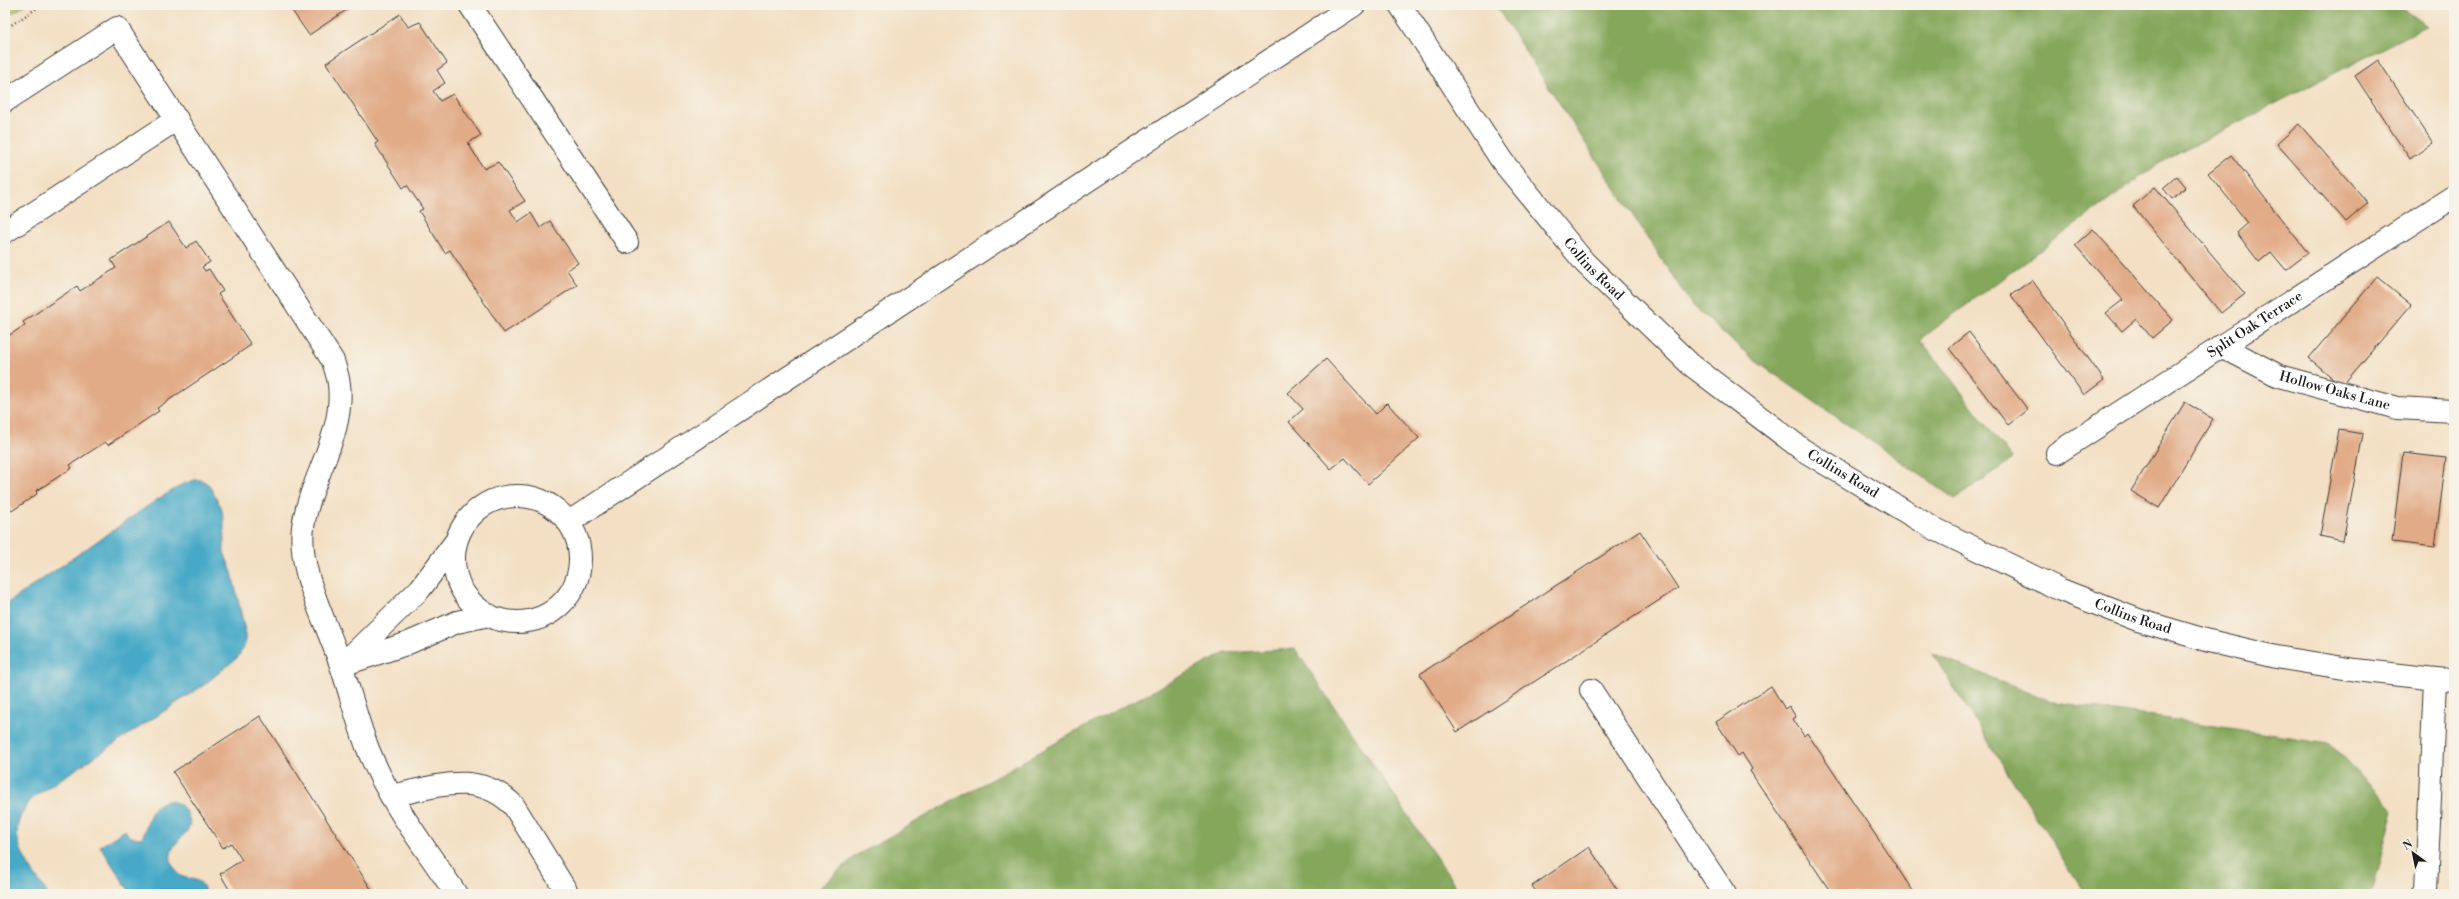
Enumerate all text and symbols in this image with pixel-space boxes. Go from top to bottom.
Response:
street label: Collins Road [1559,234,1628,304]
street label: Split Oak Terrace [2204,287,2306,362]
street label: Hollow Oaks Lane [2277,367,2392,415]
street label: Collins Road [1804,446,1882,502]
street label: Collins Road [2092,595,2173,638]
north arrow [2393,833,2433,873]
text: N [2401,837,2416,854]

